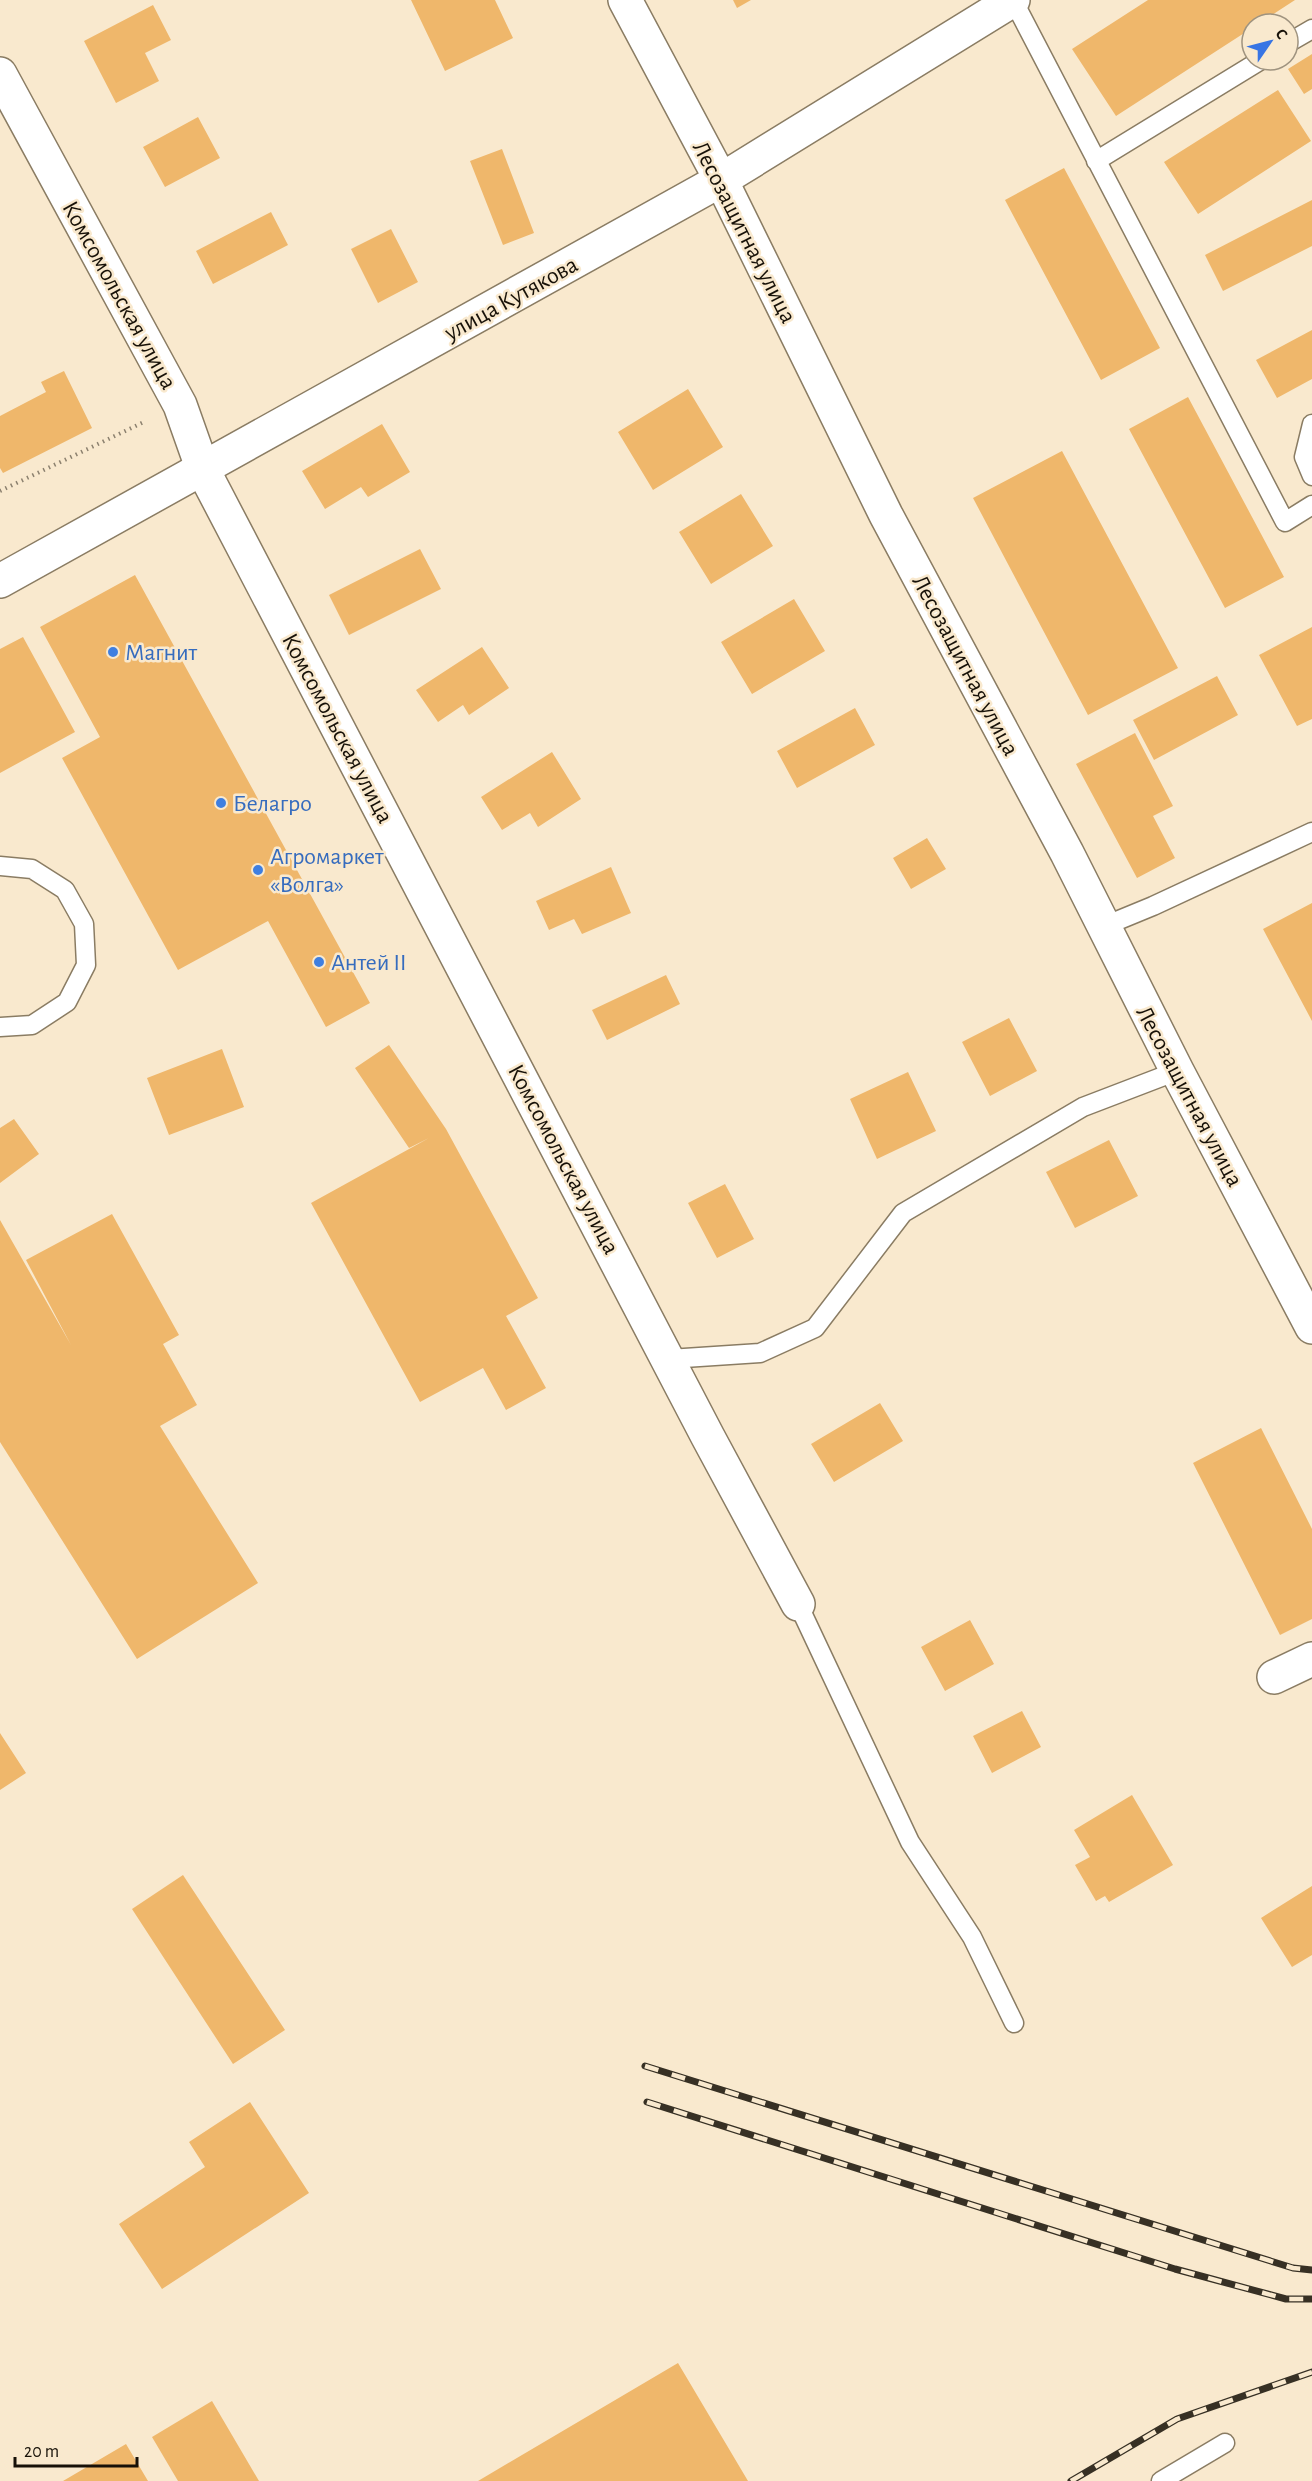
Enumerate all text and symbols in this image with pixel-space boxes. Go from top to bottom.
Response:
north arrow [1240,12,1300,72]
text: С [1272,26,1291,42]
street label: Лесозащитная улица [688,138,800,327]
street label: Комсомольская улица [57,197,181,394]
street label: улица Кутякова [440,252,582,346]
street label: Лесозащитная улица [907,571,1023,760]
street label: Комсомольская улица [277,630,397,827]
place label: Магнит [125,641,197,665]
marker: Магнит [106,645,120,659]
place label: Белагро [233,792,312,816]
marker: Белагро [214,796,228,810]
place label: Агромаркет «Волга» [270,845,384,897]
marker: Агромаркет «Волга» [251,863,265,877]
place label: Антей II [331,951,406,975]
marker: Антей II [312,955,326,969]
street label: Лесозащитная улица [1131,1002,1247,1191]
street label: Комсомольская улица [503,1061,623,1258]
scale bar [15,2430,136,2468]
text: 20 m [24,2443,59,2461]

